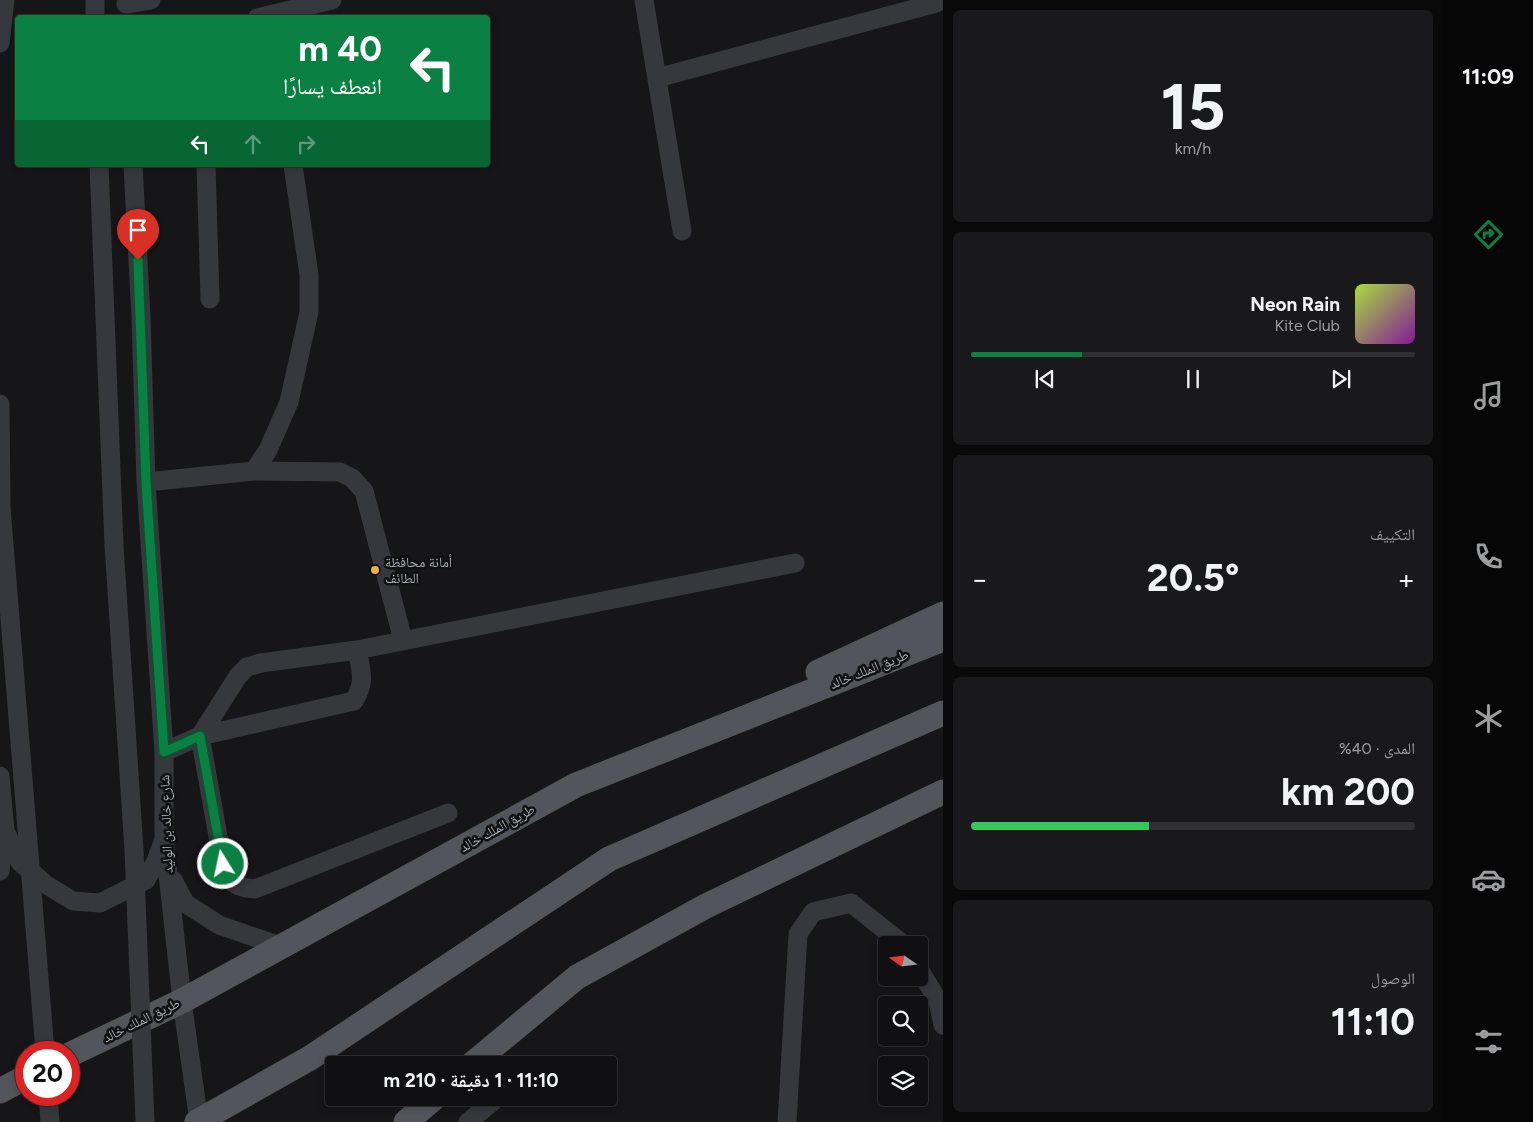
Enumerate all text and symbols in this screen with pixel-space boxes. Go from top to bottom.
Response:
text: 40 m [298,28,382,70]
icon: left [400,35,465,100]
text: 11:09 [1462,63,1514,90]
text: 15 [1160,67,1226,145]
text: انعطف يسارًا [283,73,382,100]
icon: left [186,130,214,158]
icon: ahead [239,130,267,158]
icon: right [292,130,320,158]
text: km/h [1175,139,1211,158]
pin [117,209,159,260]
icon: arrive [124,216,152,244]
icon: directions [1471,217,1506,252]
text: Neon Rain [1250,293,1340,316]
text: Kite Club [1274,316,1340,335]
icon: previous [1031,365,1059,393]
icon: pause [1179,365,1207,393]
icon: next [1327,365,1355,393]
icon: music [1471,378,1506,413]
text: التكييف [1370,525,1415,544]
icon: phone [1471,539,1506,574]
place label: أمانة محافظة الطائف [385,554,452,587]
text: 20.5° [1147,555,1239,601]
text: − [971,562,988,596]
text: + [1398,562,1415,596]
marker: أمانة محافظة الطائف [369,564,381,576]
street label: طريق الملك خالد [827,646,911,694]
icon: climate [1471,701,1506,736]
text: المدى · 40% [1339,739,1415,758]
text: 200 km [1281,769,1415,815]
street label: شارع خالد بن الوليد [156,774,178,874]
street label: طريق الملك خالد [457,801,538,857]
position arrow [196,837,248,889]
icon: car [1471,862,1506,897]
north arrow [878,936,928,986]
map controls [878,936,928,1106]
text: الوصول [1371,969,1415,988]
street label: طريق الملك خالد [100,995,183,1047]
button: search [878,996,928,1046]
text: 11:10 [1331,999,1415,1045]
icon: filters [1471,1024,1506,1059]
speed limit sign: 20 [15,1041,80,1106]
button: layers [878,1056,928,1106]
text: 11:10 · 1 دقيقة · 210 m [384,1069,558,1092]

